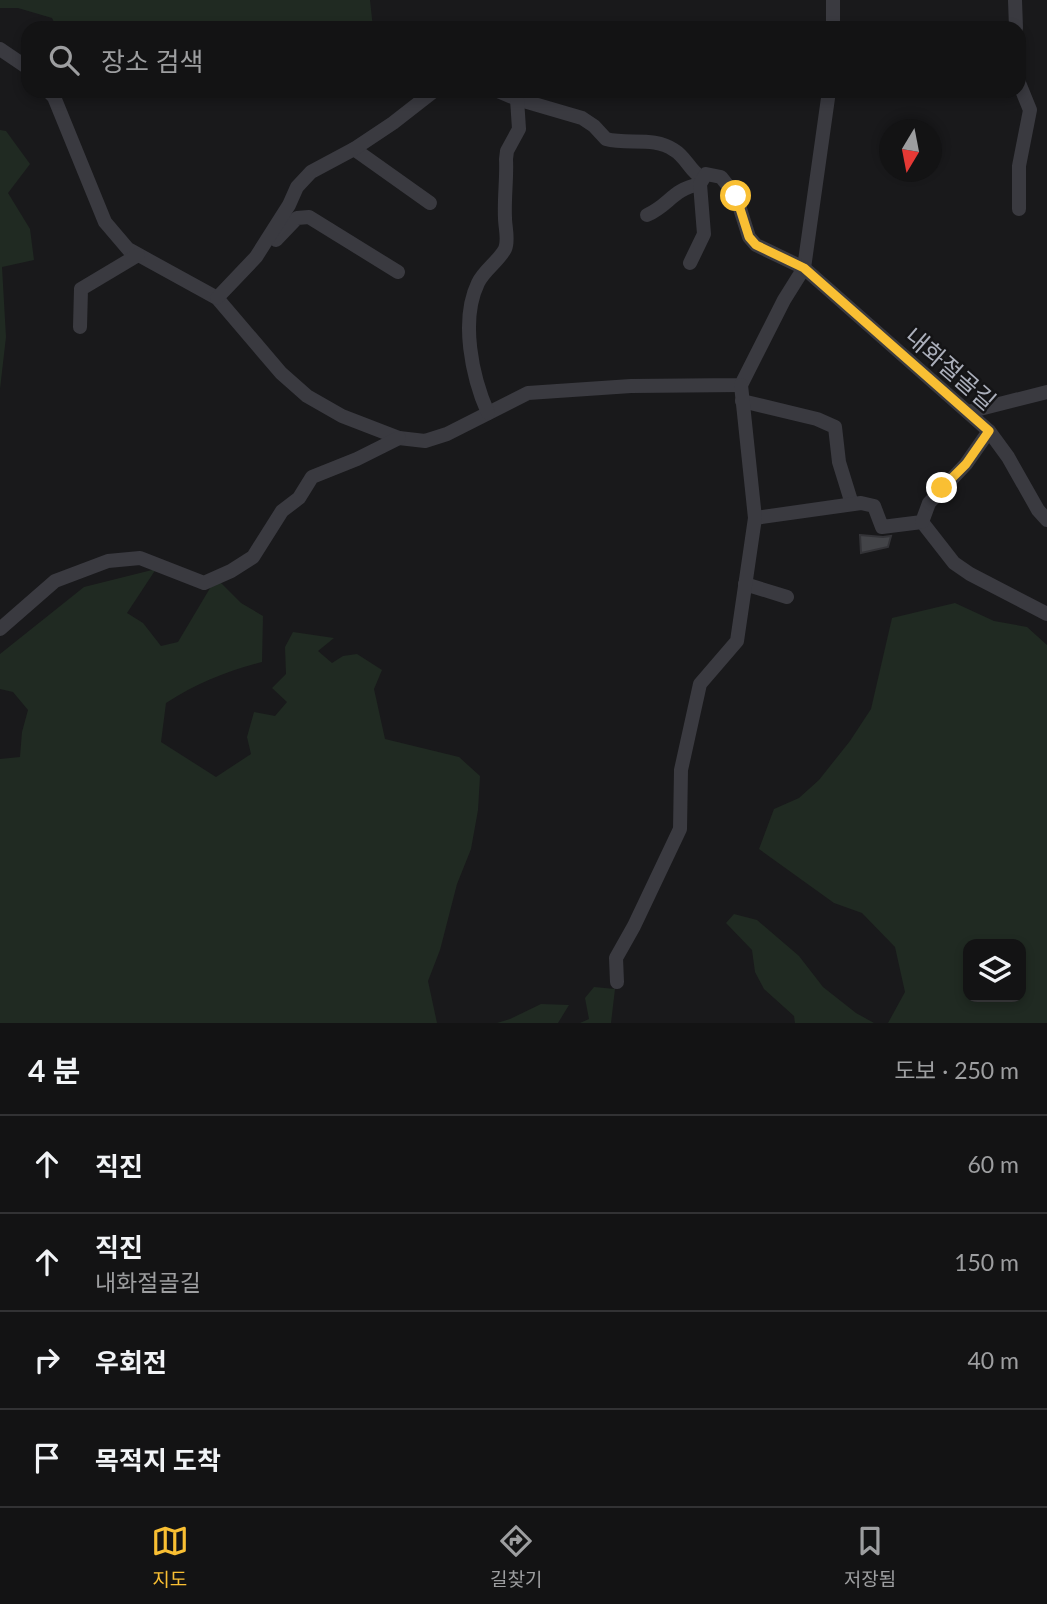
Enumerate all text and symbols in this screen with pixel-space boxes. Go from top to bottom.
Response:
search box [21,21,1026,98]
icon: search [45,41,83,79]
text: 장소 검색 [101,45,203,77]
north arrow [879,119,942,182]
route start [720,180,751,211]
street label: 내화절골길 [900,321,1002,415]
route end [926,472,957,503]
map controls [963,939,1026,1002]
button: layers [963,939,1026,1002]
text: 4 분 [28,1052,80,1088]
text: 도보 · 250 m [894,1056,1019,1084]
icon: ahead [28,1145,66,1183]
text: 직진 [95,1150,143,1182]
text: 60 m [968,1150,1019,1178]
text: 직진 [95,1231,143,1263]
icon: ahead [28,1243,66,1281]
text: 150 m [954,1248,1019,1276]
text: 내화절골길 [95,1268,201,1296]
icon: right [28,1341,66,1379]
text: 우회전 [95,1346,167,1378]
text: 40 m [968,1346,1019,1374]
icon: arrive [28,1439,66,1477]
text: 목적지 도착 [95,1444,221,1476]
tab: 지도 [151,1522,189,1591]
tab: 길찾기 [490,1522,542,1591]
tab: 저장됨 [844,1522,896,1591]

